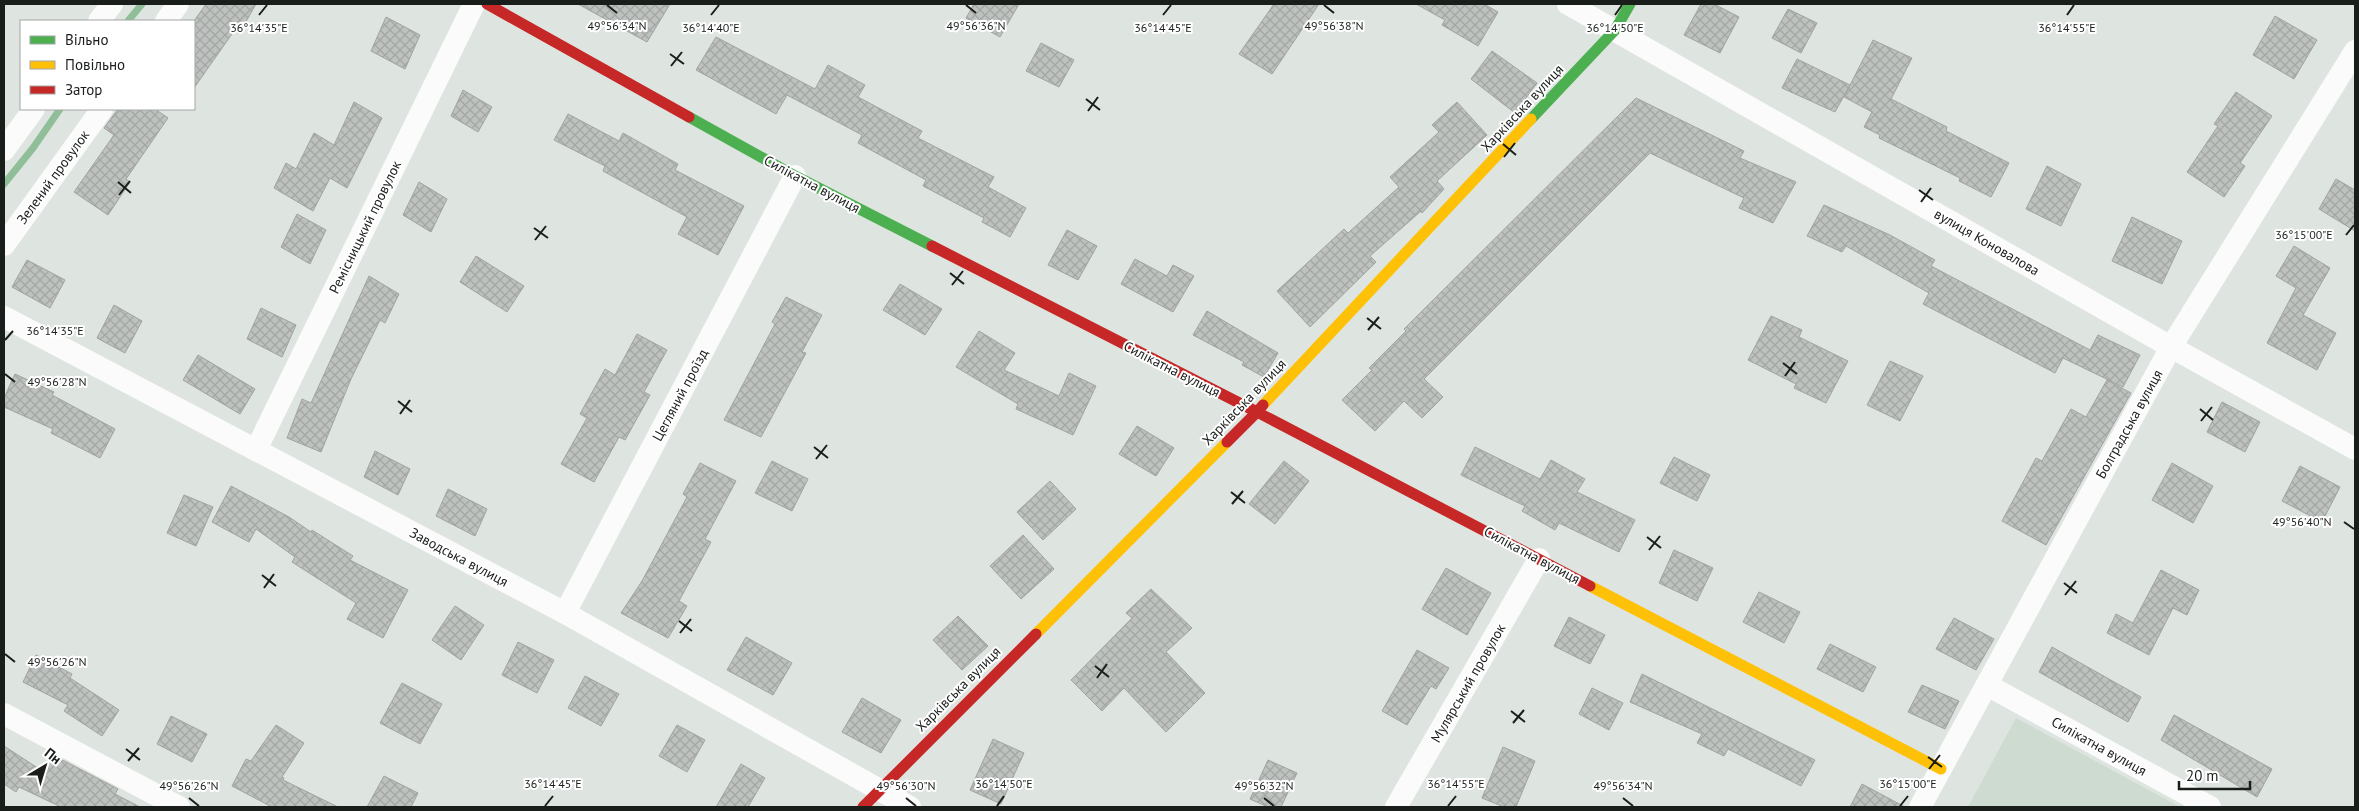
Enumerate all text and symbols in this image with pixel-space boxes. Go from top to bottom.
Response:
text: 49°56'34"N [587,18,647,33]
text: 49°56'36"N [946,18,1006,33]
text: 49°56'38"N [1304,18,1364,33]
legend [20,20,195,110]
text: 36°14'35"E [230,20,288,35]
text: 36°14'40"E [682,20,740,35]
text: 36°14'45"E [1134,20,1192,35]
text: 36°14'50"E [1586,20,1644,35]
text: 36°14'55"E [2038,20,2096,35]
text: Вільно [65,30,108,49]
text: Повільно [65,55,125,74]
street label: Харківська вулиця [1477,61,1567,155]
text: Затор [65,80,102,99]
street label: Зелений провулок [13,126,93,228]
street label: Силікатна вулиця [761,151,863,217]
street label: Ремісницький провулок [325,157,405,296]
street label: вулиця Коновалова [1931,205,2043,279]
text: 36°15'00"E [2275,227,2333,242]
text: 36°14'35"E [26,323,84,338]
street label: Силікатна вулиця [1121,337,1223,401]
street label: Цегляний проїзд [648,345,712,444]
street label: Харківська вулиця [1198,355,1290,449]
street label: Болградська вулиця [2092,366,2166,482]
text: 49°56'28"N [27,374,87,389]
text: 49°56'40"N [2272,514,2332,529]
street label: Силікатна вулиця [1481,522,1583,588]
street label: Заводська вулиця [407,523,511,591]
street label: Мулярський провулок [1427,620,1510,746]
street label: Харківська вулиця [912,643,1004,735]
text: 49°56'26"N [27,654,87,669]
street label: Силікатна вулиця [2048,712,2150,780]
north arrow [20,741,70,791]
text: Пн [41,744,65,768]
scale bar [2179,758,2250,790]
text: 20 m [2186,766,2219,785]
text: 36°14'45"E [524,776,582,791]
text: 36°14'50"E [975,776,1033,791]
text: 36°14'55"E [1427,776,1485,791]
text: 36°15'00"E [1879,776,1937,791]
text: 49°56'26"N [159,778,219,793]
text: 49°56'30"N [876,778,936,793]
text: 49°56'32"N [1234,778,1294,793]
text: 49°56'34"N [1593,778,1653,793]

